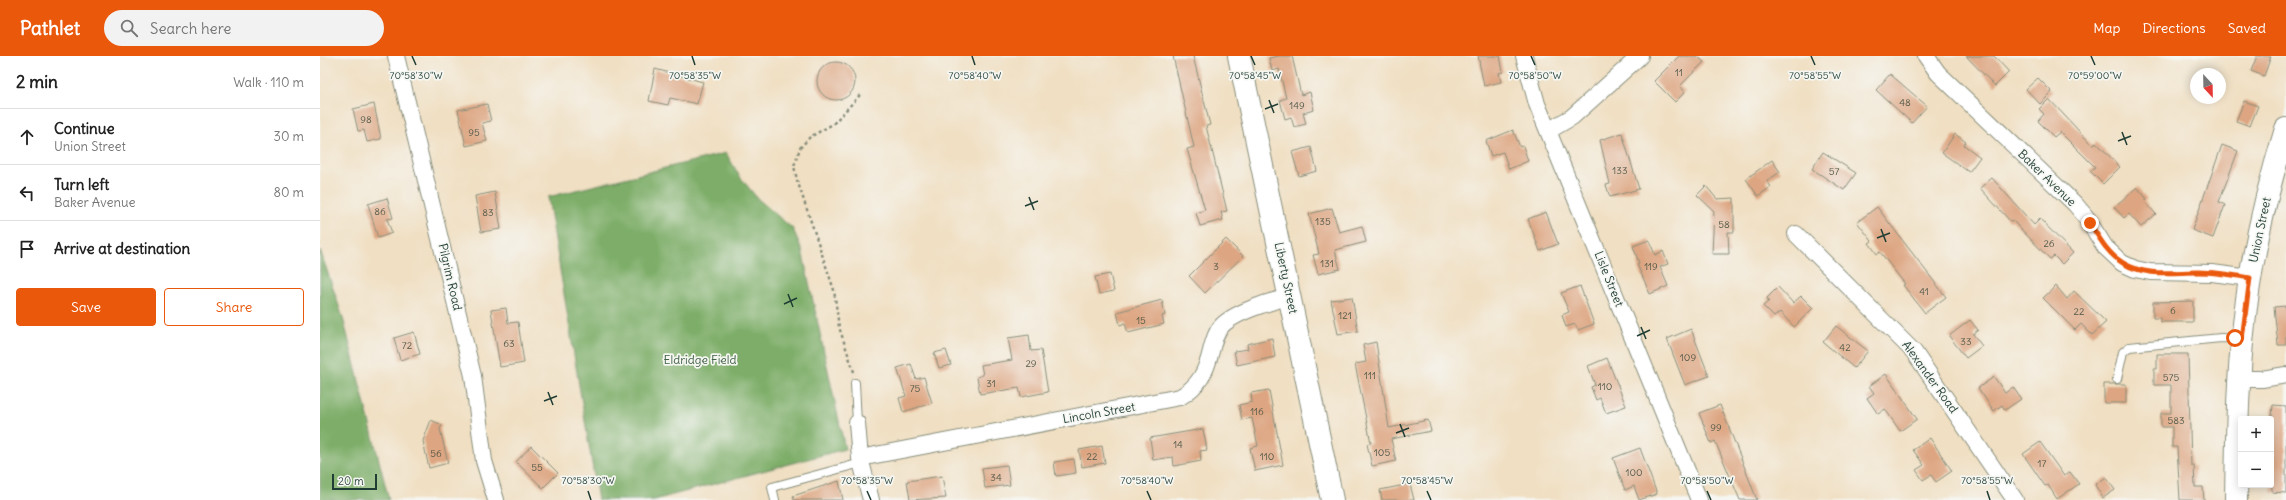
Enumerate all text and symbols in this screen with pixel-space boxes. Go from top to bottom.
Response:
search box [104,10,384,46]
text: Pathlet [20,16,80,40]
icon: search [118,17,140,39]
text: Search here [150,19,231,38]
text: Map [2093,19,2120,37]
text: Directions [2142,19,2206,37]
text: Saved [2228,19,2266,37]
house number: 11 [1675,66,1683,79]
north arrow [2190,68,2226,104]
text: 70°58'30"W [390,69,443,82]
text: 70°58'35"W [669,69,721,82]
text: 70°58'40"W [949,69,1001,82]
text: 70°58'45"W [1229,69,1281,82]
text: 70°58'50"W [1508,69,1562,82]
text: 70°58'55"W [1789,69,1841,82]
text: 70°59'00"W [2068,69,2122,82]
text: 2 min [16,71,58,93]
text: Walk · 110 m [233,74,304,91]
house number: 48 [1899,96,1911,109]
house number: 149 [1289,99,1305,112]
house number: 98 [360,113,372,126]
text: Continue [54,119,115,138]
icon: ahead [16,126,38,148]
house number: 95 [468,126,480,139]
text: 30 m [274,128,304,145]
text: Union Street [54,138,126,155]
street label: Baker Avenue [2015,146,2080,209]
house number: 133 [1612,164,1628,177]
house number: 57 [1829,165,1839,178]
text: Turn left [54,175,109,194]
icon: left [16,182,38,204]
text: 80 m [273,184,304,201]
text: Baker Avenue [54,194,135,211]
street label: Union Street [2245,196,2274,264]
house number: 86 [374,205,386,218]
house number: 83 [482,206,494,219]
route end [2081,214,2099,232]
house number: 135 [1315,215,1331,228]
house number: 58 [1718,218,1730,231]
house number: 26 [2043,237,2055,250]
icon: arrive [16,238,38,260]
text: Arrive at destination [54,239,190,258]
street label: Liberty Street [1272,241,1301,315]
street label: Pilgrim Road [435,242,465,312]
street label: Lisle Street [1592,249,1627,309]
house number: 131 [1320,257,1334,270]
house number: 3 [1213,260,1219,273]
house number: 119 [1644,260,1658,273]
house number: 41 [1919,285,1929,298]
button: Save [16,288,156,326]
button: Share [164,288,304,326]
house number: 6 [2170,304,2176,317]
house number: 22 [2074,305,2085,318]
house number: 121 [1338,309,1352,322]
house number: 15 [1136,314,1146,327]
route start [2226,329,2244,347]
house number: 33 [1960,335,1972,348]
house number: 63 [503,337,515,350]
street label: Alexander Road [1899,338,1962,416]
house number: 72 [402,339,413,352]
house number: 42 [1839,341,1851,354]
house number: 109 [1680,351,1696,364]
park label: Eldridge Field [663,352,737,367]
house number: 29 [1025,357,1037,370]
house number: 111 [1364,369,1376,382]
house number: 575 [2163,371,2179,384]
house number: 31 [986,377,996,390]
house number: 110 [1598,380,1612,393]
house number: 75 [910,382,921,395]
street label: Lincoln Street [1061,399,1136,426]
house number: 116 [1250,405,1264,418]
house number: 583 [2167,414,2185,427]
map controls [2238,416,2274,488]
button: + [2238,416,2274,452]
house number: 99 [1710,421,1722,434]
house number: 14 [1173,438,1183,451]
house number: 105 [1374,446,1390,459]
house number: 56 [430,447,442,460]
house number: 22 [1087,450,1098,463]
house number: 110 [1260,450,1274,463]
button: − [2238,452,2274,488]
house number: 17 [2038,457,2047,470]
house number: 55 [531,461,543,474]
house number: 100 [1625,466,1643,479]
house number: 34 [990,471,1002,484]
scale bar [332,472,377,491]
text: 20 m [338,474,364,488]
text: 70°58'30"W [562,474,615,487]
text: 70°58'35"W [841,474,893,487]
text: 70°58'40"W [1121,474,1173,487]
text: 70°58'45"W [1401,474,1453,487]
text: 70°58'50"W [1680,474,1734,487]
text: 70°58'55"W [1961,474,2013,487]

